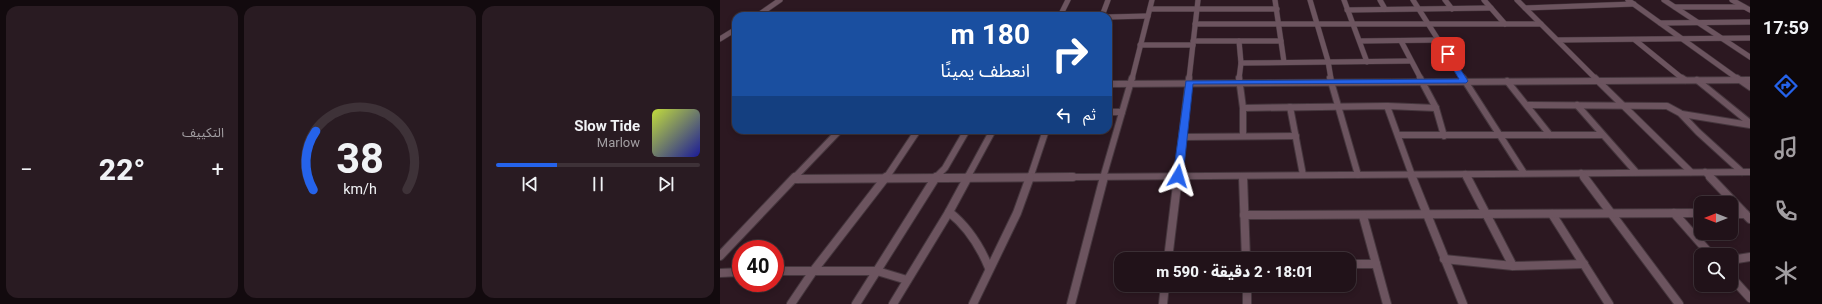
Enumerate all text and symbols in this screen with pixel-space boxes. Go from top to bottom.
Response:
text: 17:59 [1763,17,1809,38]
text: 180 m [951,18,1030,51]
icon: right [1044,28,1096,80]
pin [1431,37,1465,71]
icon: arrive [1437,43,1459,65]
text: انعطف يمينًا [941,60,1030,81]
icon: directions [1772,72,1800,100]
icon: left [1053,104,1075,126]
text: ثم [1083,106,1096,124]
text: Slow Tide [574,117,640,135]
text: التكييف [182,125,224,140]
text: 38 [336,134,384,183]
icon: music [1772,134,1800,162]
text: Marlow [597,135,640,150]
text: 22° [99,152,145,187]
position arrow [1157,155,1199,197]
text: − [20,157,33,182]
text: + [212,157,224,182]
icon: previous [519,173,541,195]
icon: pause [587,173,609,195]
icon: next [655,173,677,195]
text: km/h [343,181,377,197]
north arrow [1694,196,1738,240]
map controls [1694,196,1738,292]
icon: phone [1772,197,1800,225]
speed limit sign: 40 [732,240,784,292]
button: search [1694,248,1738,292]
icon: climate [1772,259,1800,287]
text: 18:01 · 2 دقيقة · 590 m [1156,263,1314,281]

